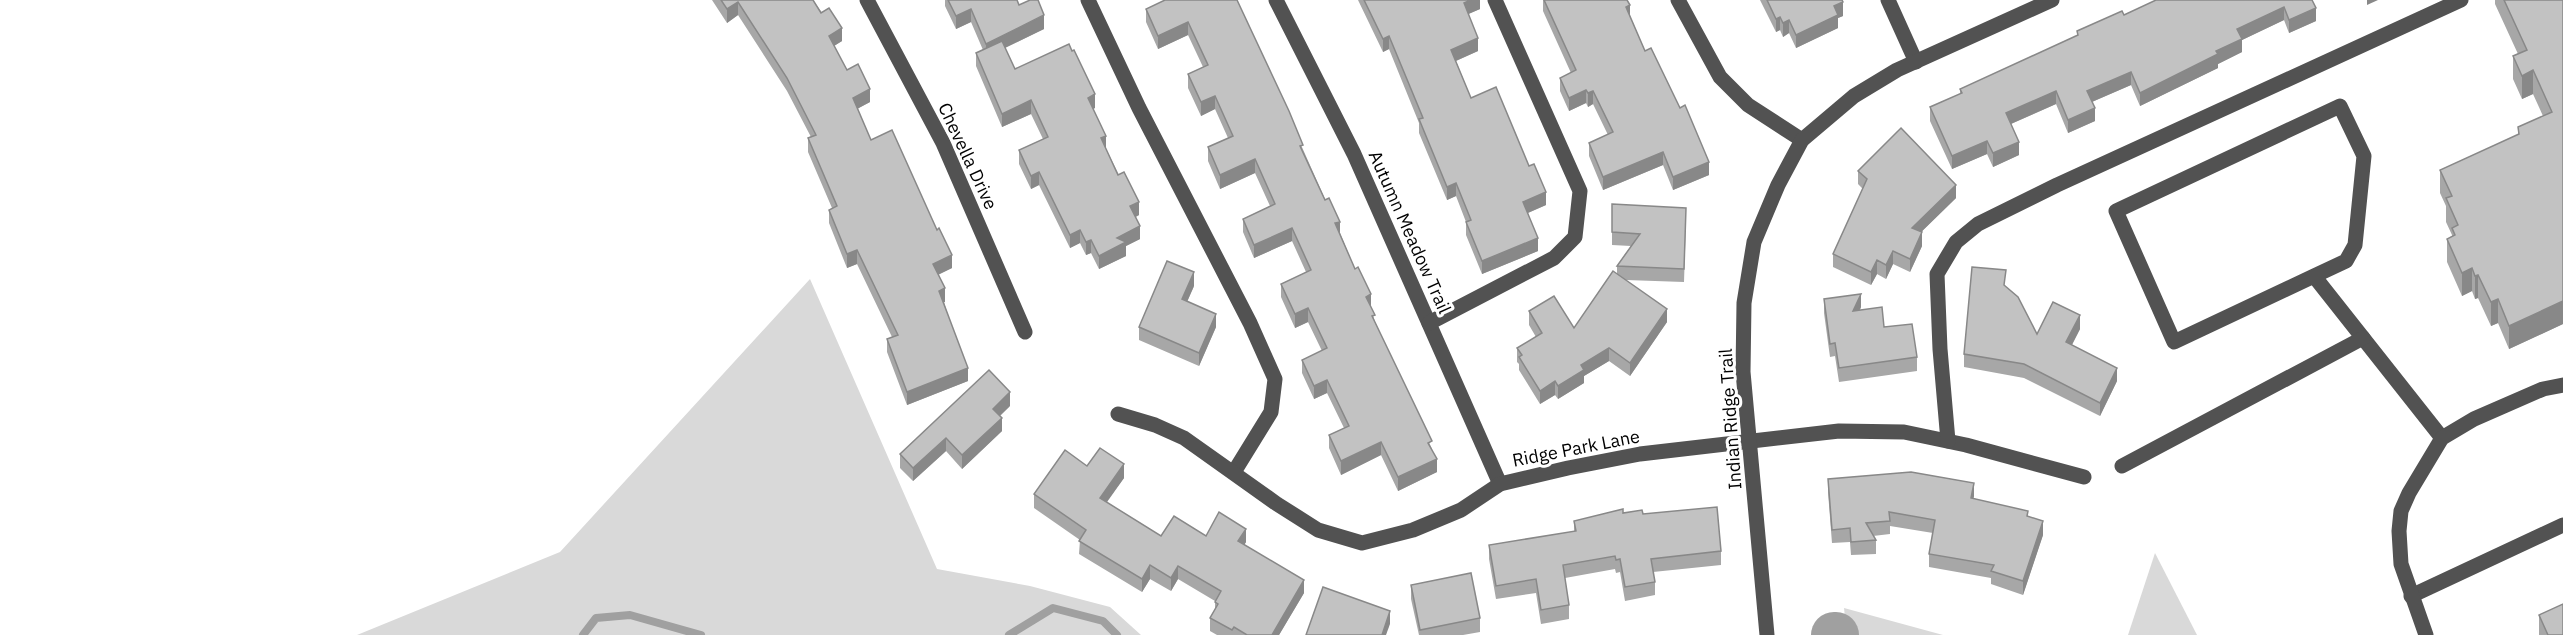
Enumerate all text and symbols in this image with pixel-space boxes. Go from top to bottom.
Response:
street label: Chevella Drive [933,99,1003,213]
street label: Autumn Meadow Trail [1364,147,1456,317]
street label: Indian Ridge Trail [1714,348,1746,490]
street label: Ridge Park Lane [1510,424,1642,472]

